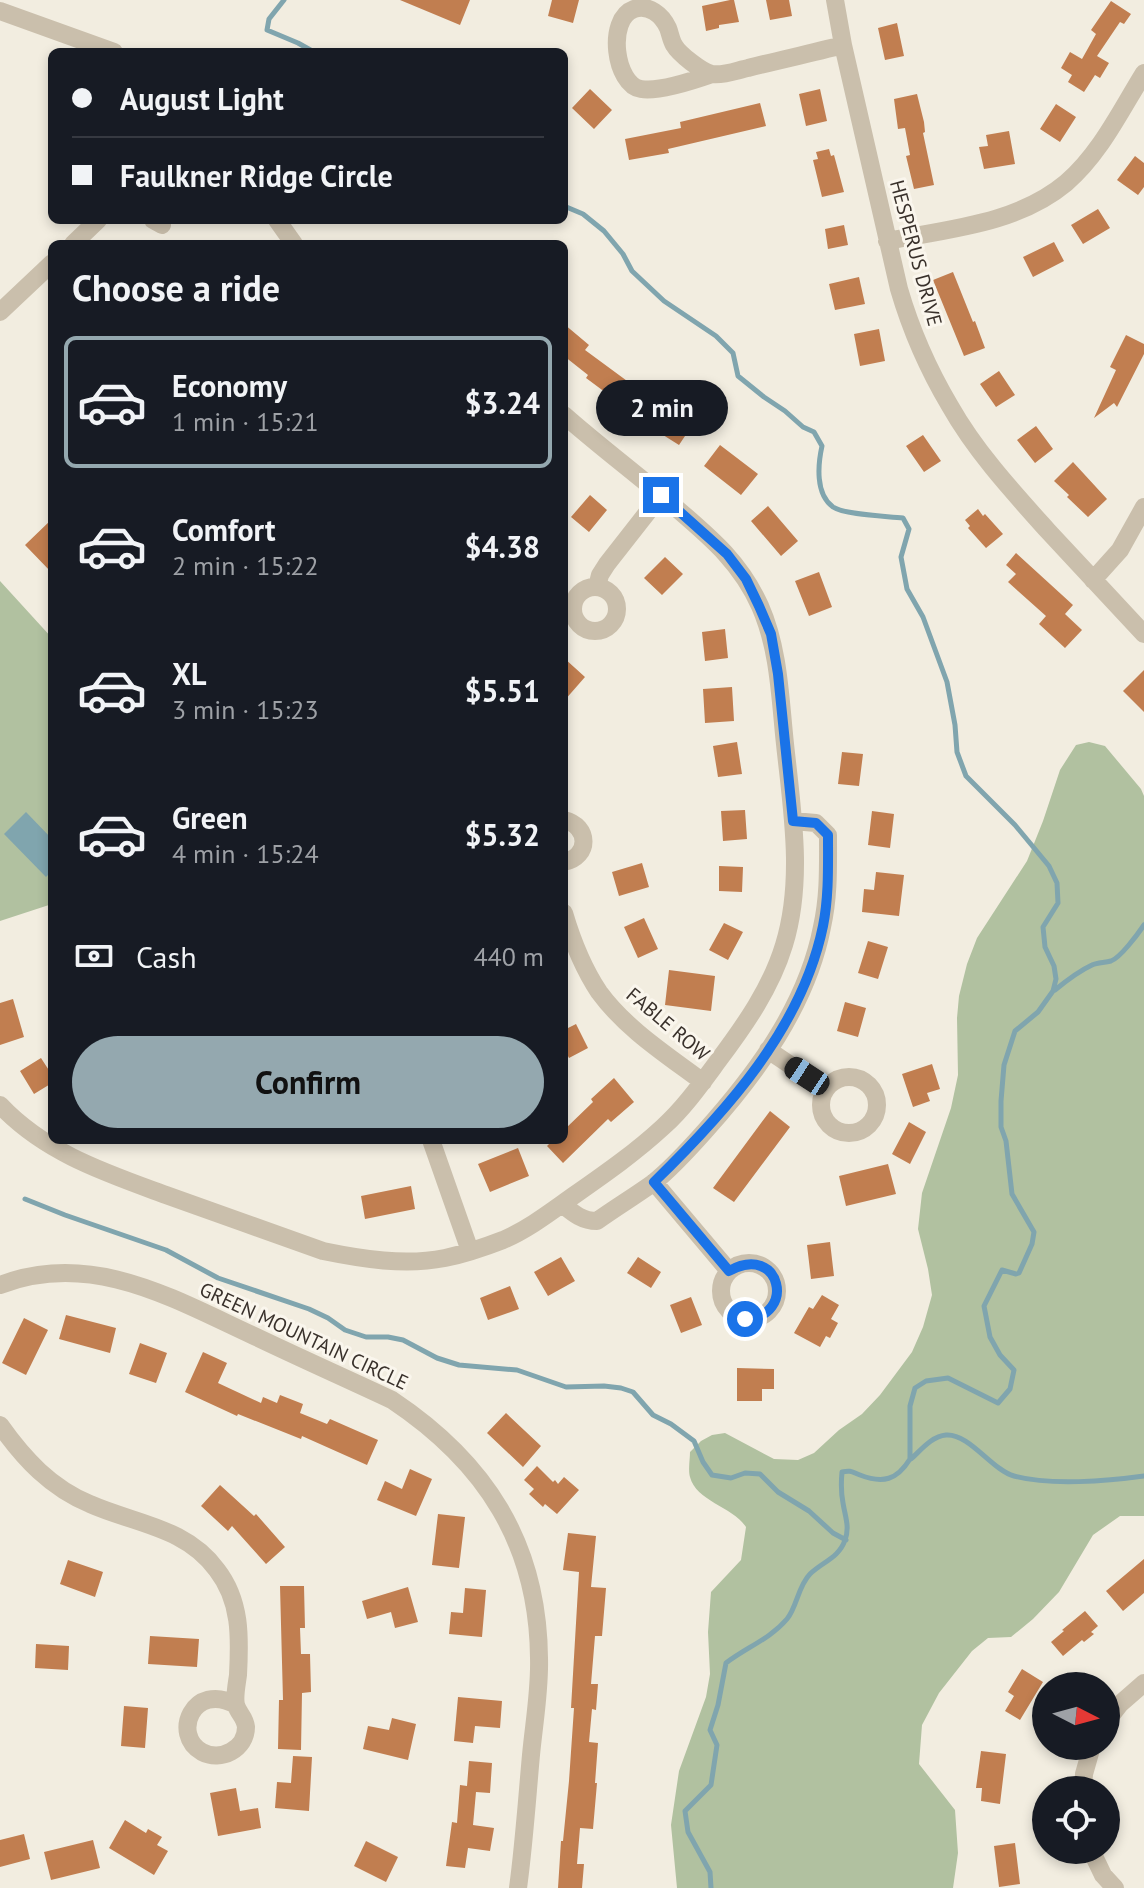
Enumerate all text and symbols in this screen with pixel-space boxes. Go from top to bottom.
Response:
text: August Light [120,79,284,118]
text: Faulkner Ridge Circle [120,156,393,195]
street label: HESPERUS DRIVE [884,177,948,329]
text: Choose a ride [72,264,280,311]
icon: car [76,366,148,438]
text: Economy [172,366,287,405]
callout: 2 min [595,379,727,435]
text: $3.24 [465,383,540,422]
text: 2 min [630,391,694,424]
text: 1 min · 15:21 [172,405,319,438]
route end [643,477,679,513]
icon: car [76,510,148,582]
text: Comfort [172,510,275,549]
text: $4.38 [465,527,540,566]
text: 2 min · 15:22 [172,549,319,582]
icon: car [76,654,148,726]
text: XL [172,654,206,693]
text: $5.51 [465,671,540,710]
text: 3 min · 15:23 [172,693,319,726]
icon: car [76,798,148,870]
text: Green [172,798,247,837]
text: $5.32 [465,815,540,854]
text: 4 min · 15:24 [172,837,319,870]
icon: cash [72,934,116,978]
text: Cash [136,937,197,976]
text: 440 m [473,940,544,973]
street label: FABLE ROW [621,982,715,1067]
button: Confirm [72,1036,544,1128]
car [780,1053,834,1099]
street label: GREEN MOUNTAIN CIRCLE [196,1276,412,1396]
route start [727,1301,763,1337]
north arrow [1032,1672,1120,1760]
map controls [1032,1672,1120,1864]
button: locate [1032,1776,1120,1864]

